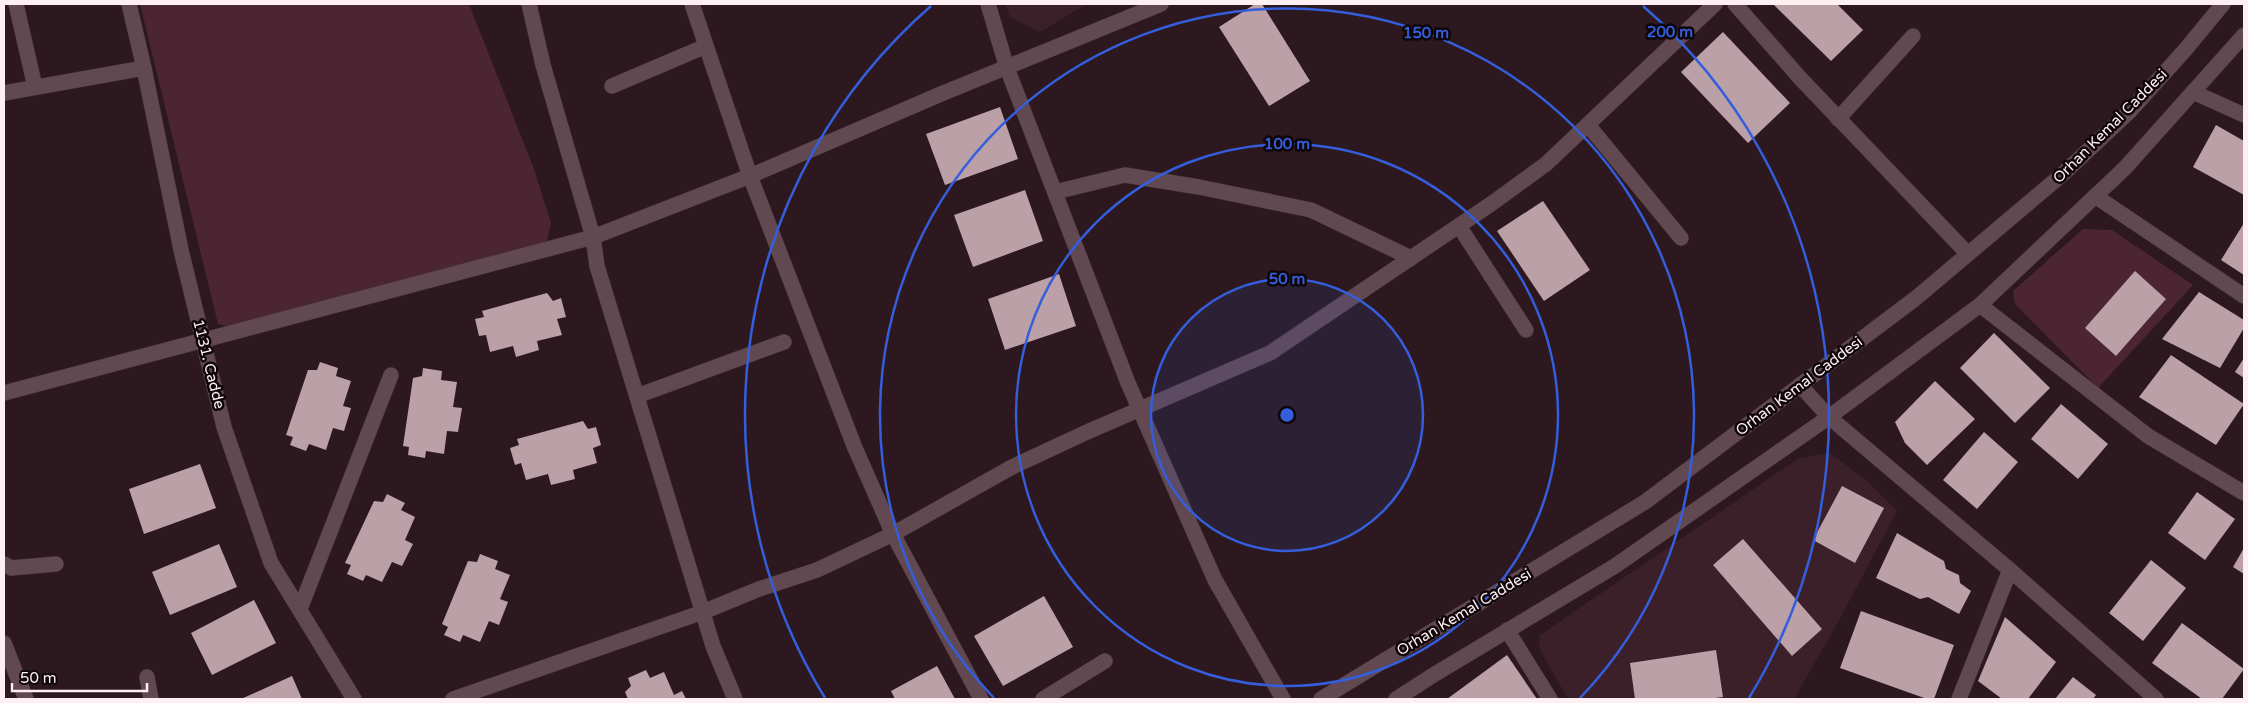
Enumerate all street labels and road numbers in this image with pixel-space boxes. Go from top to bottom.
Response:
street label: Orhan Kemal Caddesi [2049,65,2171,187]
street label: 1131. Cadde [189,317,229,411]
street label: Orhan Kemal Caddesi [1732,332,1866,440]
street label: Orhan Kemal Caddesi [1393,565,1535,659]

